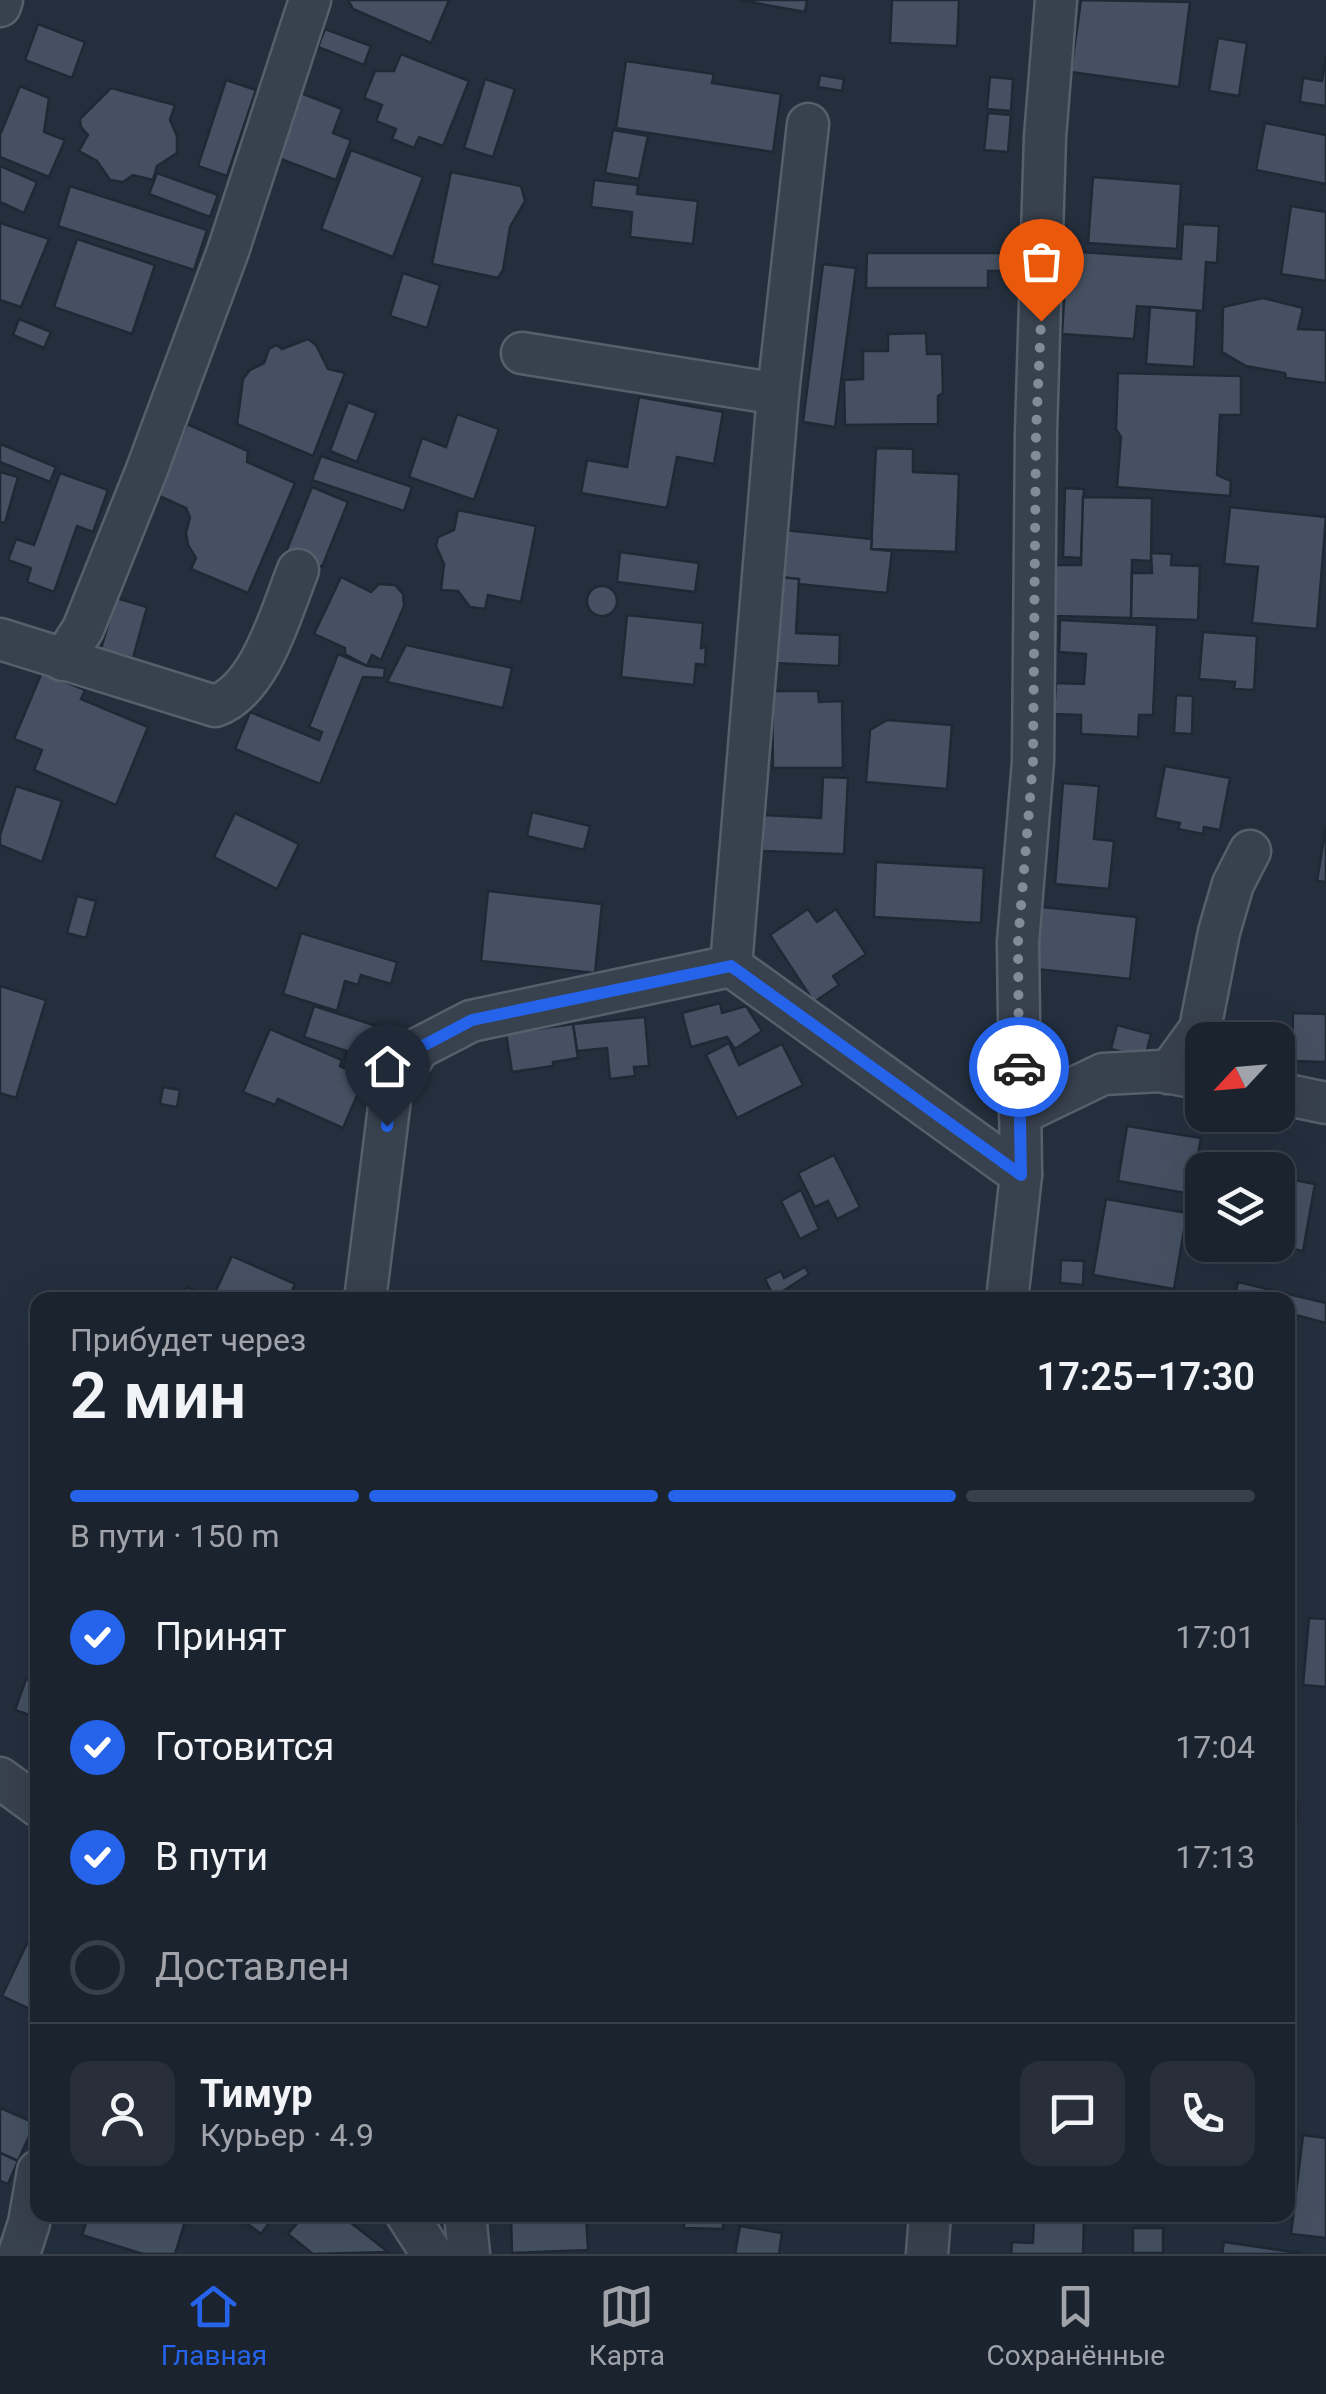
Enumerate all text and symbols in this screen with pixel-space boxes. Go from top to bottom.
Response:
pin [999,219,1084,322]
icon: bag [1014,234,1069,289]
courier [969,1017,1069,1117]
north arrow [1185,1022,1295,1132]
map controls [1185,1022,1295,1262]
pin [345,1024,430,1127]
icon: home [360,1039,415,1094]
icon: car [992,1040,1047,1095]
button: layers [1185,1152,1295,1262]
text: Прибудет через [70,1321,306,1359]
text: 17:25–17:30 [1036,1355,1255,1399]
text: 2 мин [70,1358,246,1434]
text: В пути · 150 m [70,1517,280,1555]
icon: check [70,1610,125,1665]
text: Принят [155,1615,286,1659]
text: 17:01 [1175,1618,1255,1656]
icon: check [70,1720,125,1775]
text: Готовится [155,1725,334,1769]
text: 17:04 [1175,1728,1255,1766]
icon: check [70,1830,125,1885]
text: В пути [155,1835,268,1879]
text: 17:13 [1175,1838,1255,1876]
text: Доставлен [155,1945,350,1989]
button: person [70,2061,175,2166]
button: chat [1020,2061,1125,2166]
button: phone [1150,2061,1255,2166]
text: Тимур [200,2072,313,2116]
text: Курьер · 4.9 [200,2116,374,2154]
tab: Главная [161,2279,267,2372]
tab: Карта [589,2279,665,2372]
tab: Сохранённые [987,2279,1165,2372]

